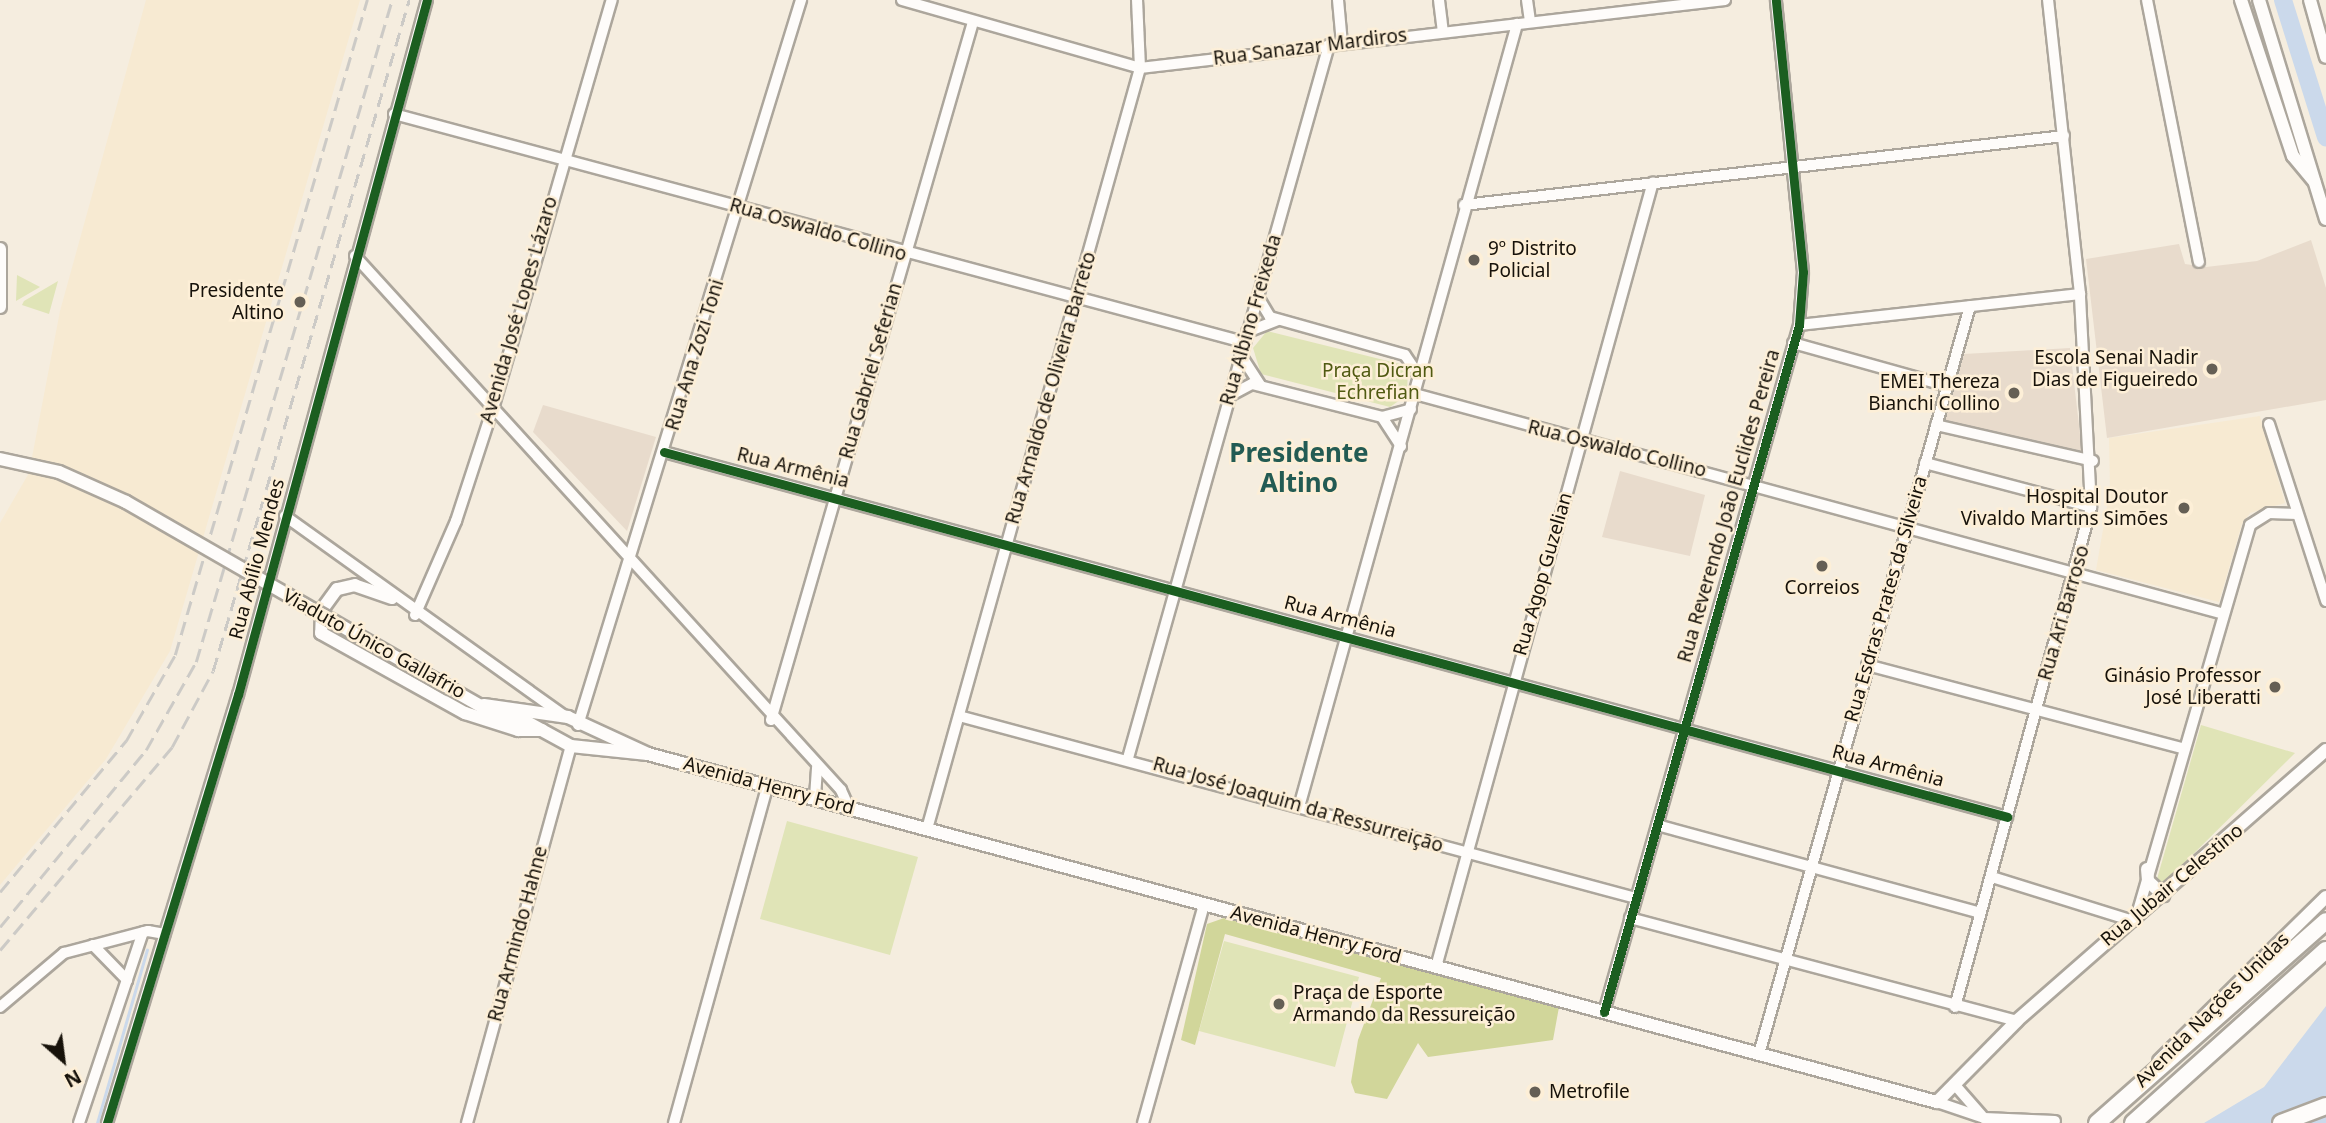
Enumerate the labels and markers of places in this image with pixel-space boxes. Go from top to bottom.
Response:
place label: 9º Distrito Policial [1488,238,1577,282]
marker: 9º Distrito Policial [1466,252,1482,268]
place label: Presidente Altino [189,280,284,324]
marker: Presidente Altino [290,292,310,312]
place label: Escola Senai Nadir Dias de Figueiredo [2032,347,2198,391]
marker: Escola Senai Nadir Dias de Figueiredo [2204,361,2220,377]
place label: EMEI Thereza Bianchi Collino [1868,371,2000,415]
marker: EMEI Thereza Bianchi Collino [2006,385,2022,401]
place label: Hospital Doutor Vivaldo Martins Simões [1961,486,2168,530]
marker: Hospital Doutor Vivaldo Martins Simões [2174,498,2194,518]
marker: Correios [1814,558,1830,574]
place label: Correios [1784,577,1860,599]
place label: Ginásio Professor José Liberatti [2104,665,2261,709]
marker: Ginásio Professor José Liberatti [2267,679,2283,695]
place label: Praça de Esporte Armando da Ressureição [1293,982,1515,1026]
marker: Praça de Esporte Armando da Ressureição [1271,996,1287,1012]
place label: Metrofile [1549,1081,1630,1103]
marker: Metrofile [1527,1084,1543,1100]

